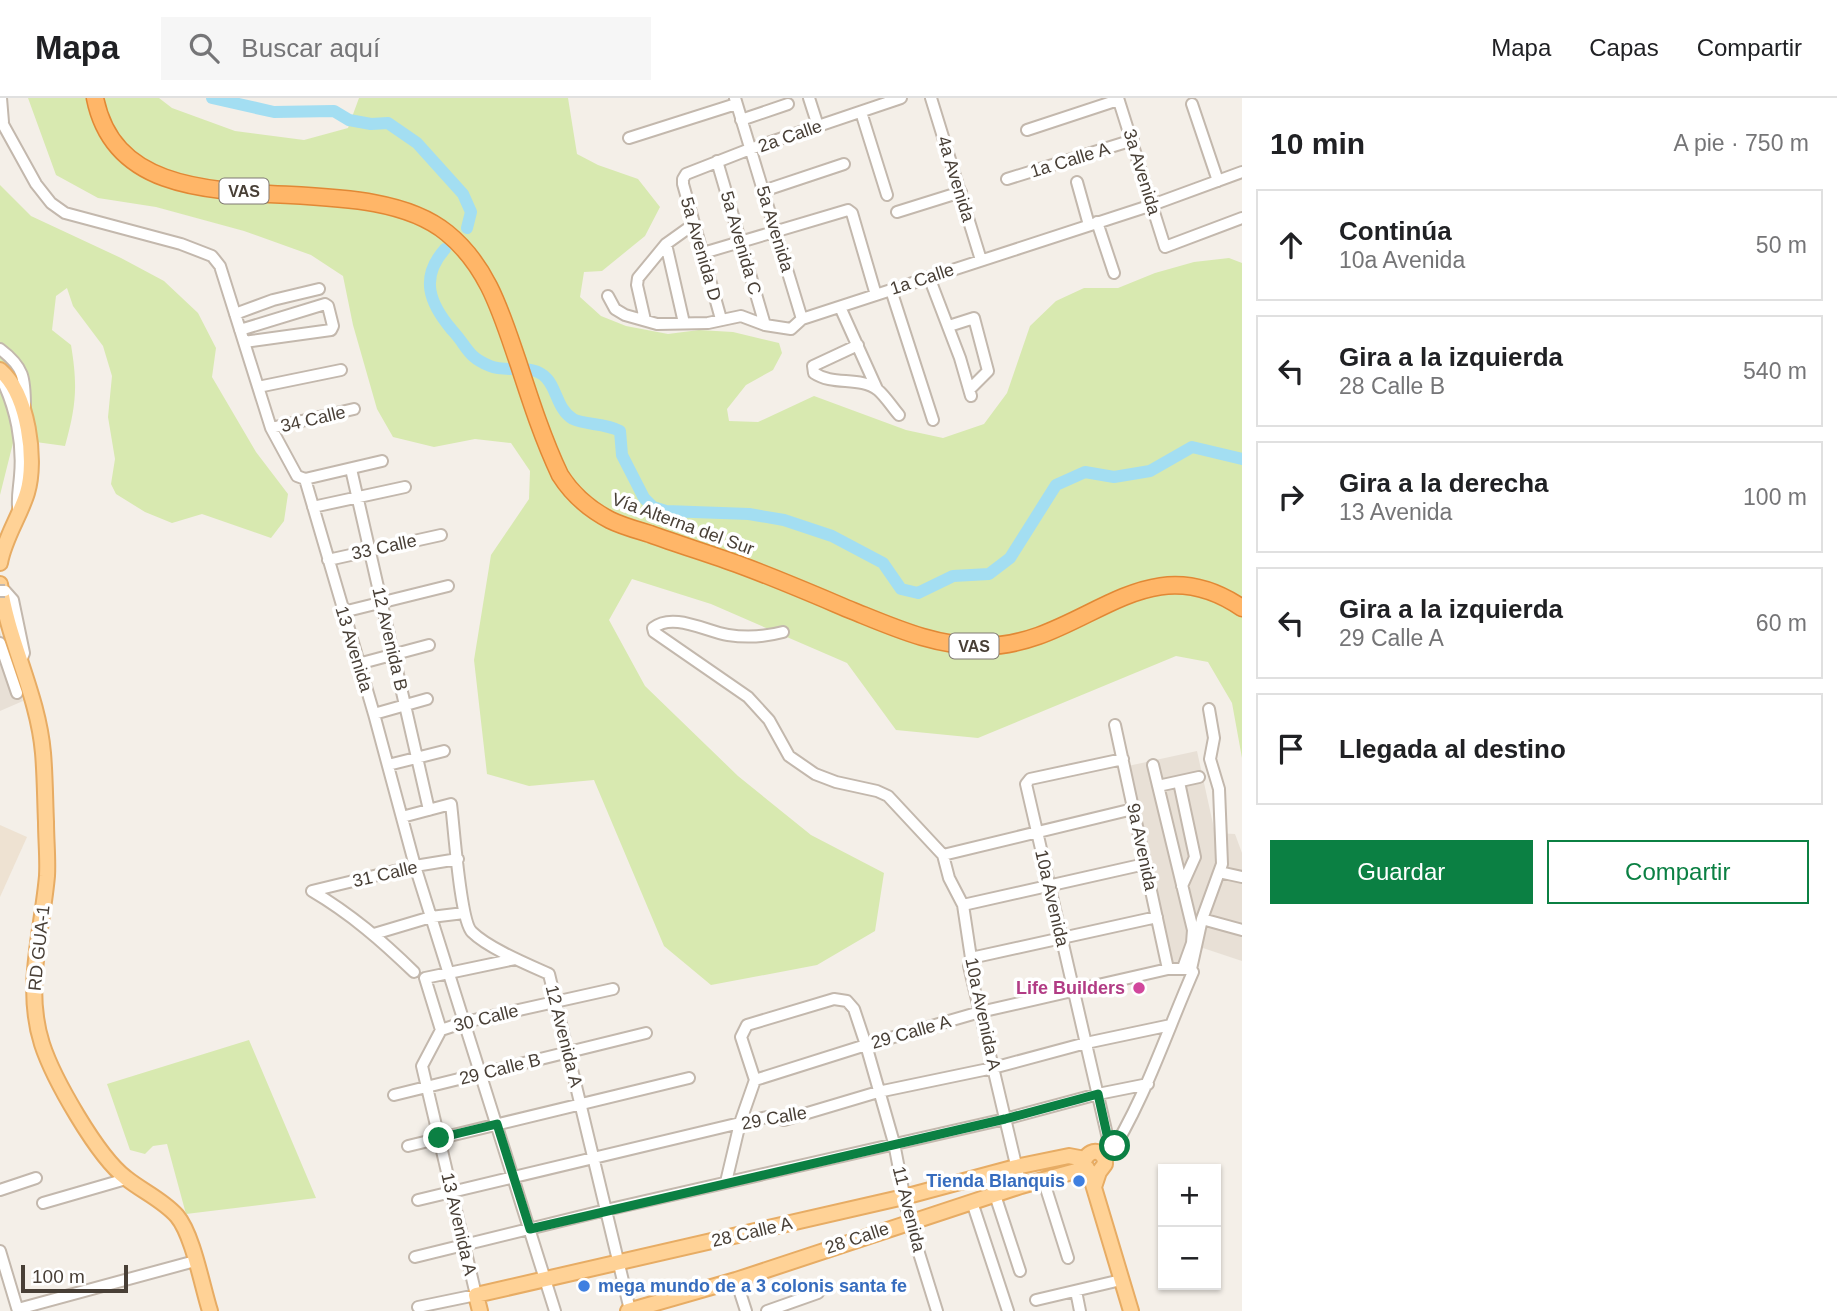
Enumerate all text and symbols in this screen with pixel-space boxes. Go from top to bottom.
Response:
search box [161,17,651,80]
text: Mapa [35,29,119,66]
icon: search [185,29,223,67]
text: Buscar aquí [241,33,380,63]
text: Mapa [1491,34,1551,61]
text: Capas [1589,34,1659,61]
text: Compartir [1697,34,1802,61]
street label: 2a Calle [756,116,824,156]
street label: 3a Avenida [1119,127,1165,218]
text: 10 min [1270,127,1365,160]
text: A pie · 750 m [1673,130,1809,156]
street label: 4a Avenida [933,134,979,225]
street label: 1a Calle A [1028,138,1112,182]
road number: VAS [219,178,268,204]
street label: 5a Avenida [752,184,798,275]
street label: 5a Avenida C [717,189,765,297]
street label: 5a Avenida D [677,195,725,303]
text: Continúa [1339,216,1452,246]
icon: ahead [1272,226,1310,264]
text: 50 m [1756,232,1807,258]
text: 10a Avenida [1339,247,1465,273]
street label: 1a Calle [888,259,956,299]
text: Gira a la izquierda [1339,342,1563,372]
icon: left [1272,352,1310,390]
text: 540 m [1743,358,1807,384]
text: 28 Calle B [1339,373,1445,399]
street label: 34 Calle [279,402,347,436]
text: Gira a la derecha [1339,468,1549,498]
icon: right [1272,478,1310,516]
text: 100 m [1743,484,1807,510]
street label: Vía Alterna del Sur [609,489,757,559]
text: 13 Avenida [1339,499,1452,525]
street label: 33 Calle [350,530,418,564]
street label: 12 Avenida B [368,585,412,693]
text: Gira a la izquierda [1339,594,1563,624]
street label: 13 Avenida [331,604,377,695]
icon: left [1272,604,1310,642]
text: 60 m [1756,610,1807,636]
text: 29 Calle A [1339,625,1444,651]
road number: VAS [950,634,998,659]
icon: arrive [1272,730,1310,768]
text: Llegada al destino [1339,734,1566,764]
street label: 9a Avenida [1123,802,1161,893]
button: Guardar [1270,840,1533,904]
button: Compartir [1547,840,1809,904]
street label: 10a Avenida [1031,848,1073,949]
street label: 31 Calle [351,857,419,891]
street label: RD GUA-1 [25,904,53,992]
street label: 10a Avenida A [961,956,1005,1072]
place label: Life Builders [1016,978,1125,998]
marker: Life Builders [1131,980,1147,996]
street label: 12 Avenida A [542,983,586,1089]
street label: 30 Calle [452,1000,520,1036]
street label: 29 Calle A [869,1011,953,1053]
street label: 29 Calle B [457,1049,543,1089]
street label: 29 Calle [740,1102,808,1134]
route end [423,1122,454,1153]
route start [1099,1130,1130,1161]
street label: 11 Avenida [889,1164,930,1255]
map controls [1158,1164,1221,1290]
button: + [1158,1164,1221,1227]
street label: 13 Avenida A [437,1171,481,1277]
place label: Tienda Blanquis [926,1171,1065,1191]
marker: Tienda Blanquis [1071,1173,1087,1189]
street label: 28 Calle A [710,1213,794,1251]
street label: 28 Calle [823,1218,891,1258]
button: − [1158,1227,1221,1290]
scale bar [21,1262,128,1294]
text: 100 m [32,1266,85,1287]
place label: mega mundo de a 3 colonis santa fe [598,1276,907,1296]
marker: mega mundo de a 3 colonis santa fe [576,1278,592,1294]

